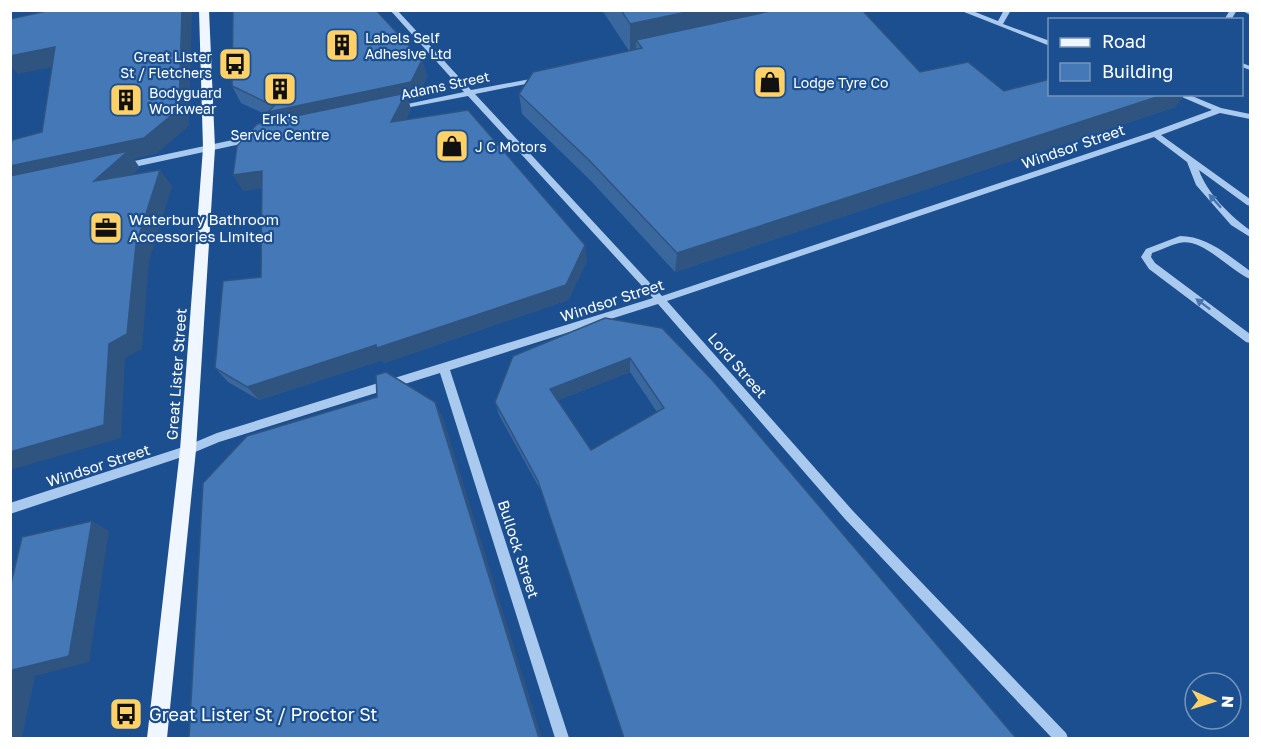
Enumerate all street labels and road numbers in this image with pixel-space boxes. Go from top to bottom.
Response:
street label: Adams Street [399,67,491,103]
street label: Windsor Street [1019,120,1127,172]
street label: Windsor Street [558,275,666,325]
street label: Great Lister Street [162,307,190,441]
street label: Lord Street [705,329,771,401]
street label: Windsor Street [44,440,152,490]
street label: Bullock Street [495,498,543,600]

